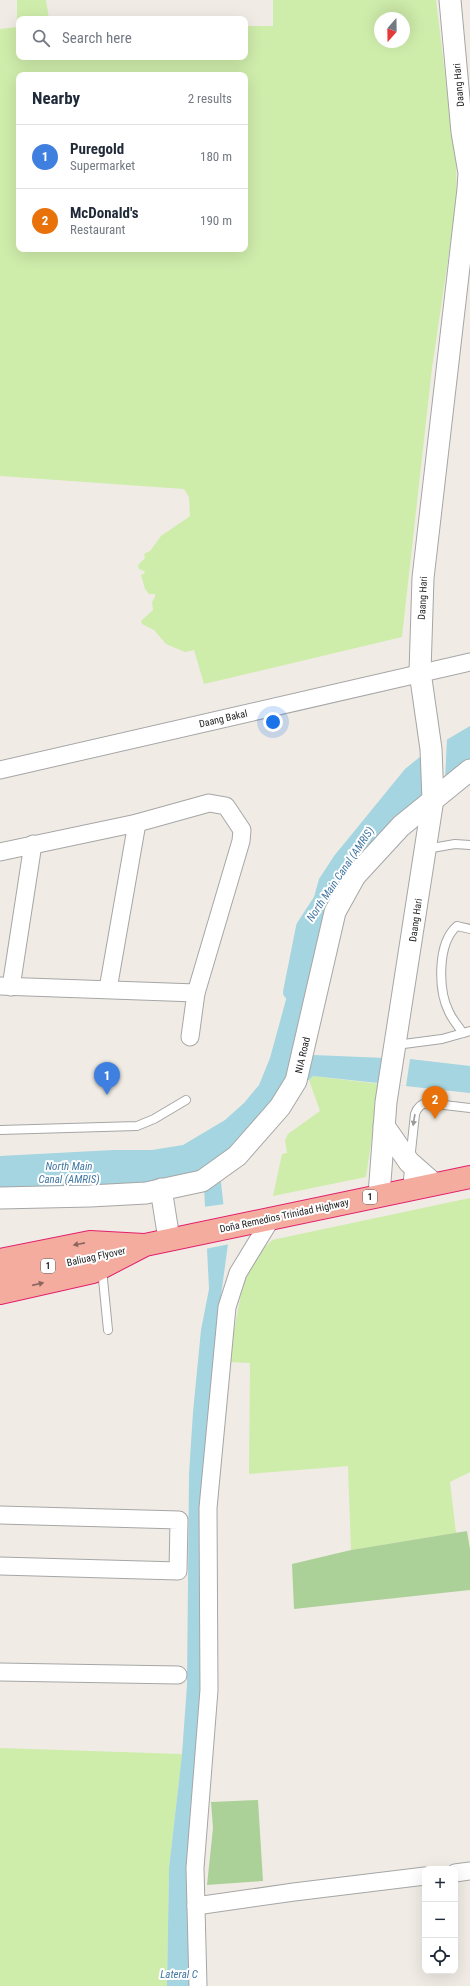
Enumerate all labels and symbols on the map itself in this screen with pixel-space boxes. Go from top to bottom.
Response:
north arrow [374,12,410,48]
street label: Daang Hari [451,63,466,107]
street label: Daang Hari [416,576,429,620]
street label: Daang Bakal [198,708,248,729]
your location [263,712,283,732]
water label: North Main Canal (AMRIS) [304,825,377,924]
street label: Daang Hari [407,898,424,942]
street label: NIA Road [293,1036,312,1074]
pin: 1 [94,1062,120,1095]
pin: 2 [422,1086,448,1119]
one-way arrow [411,1114,417,1126]
water label: North Main Canal (AMRIS) [38,1160,100,1186]
road number: 1 [363,1190,377,1204]
street label: Doña Remedios Trinidad Highway [219,1196,350,1235]
one-way arrow [73,1242,85,1248]
street label: Baliuag Flyover [66,1245,126,1268]
road number: 1 [41,1259,55,1273]
one-way arrow [32,1281,44,1287]
water label: Lateral C [160,1968,198,1981]

